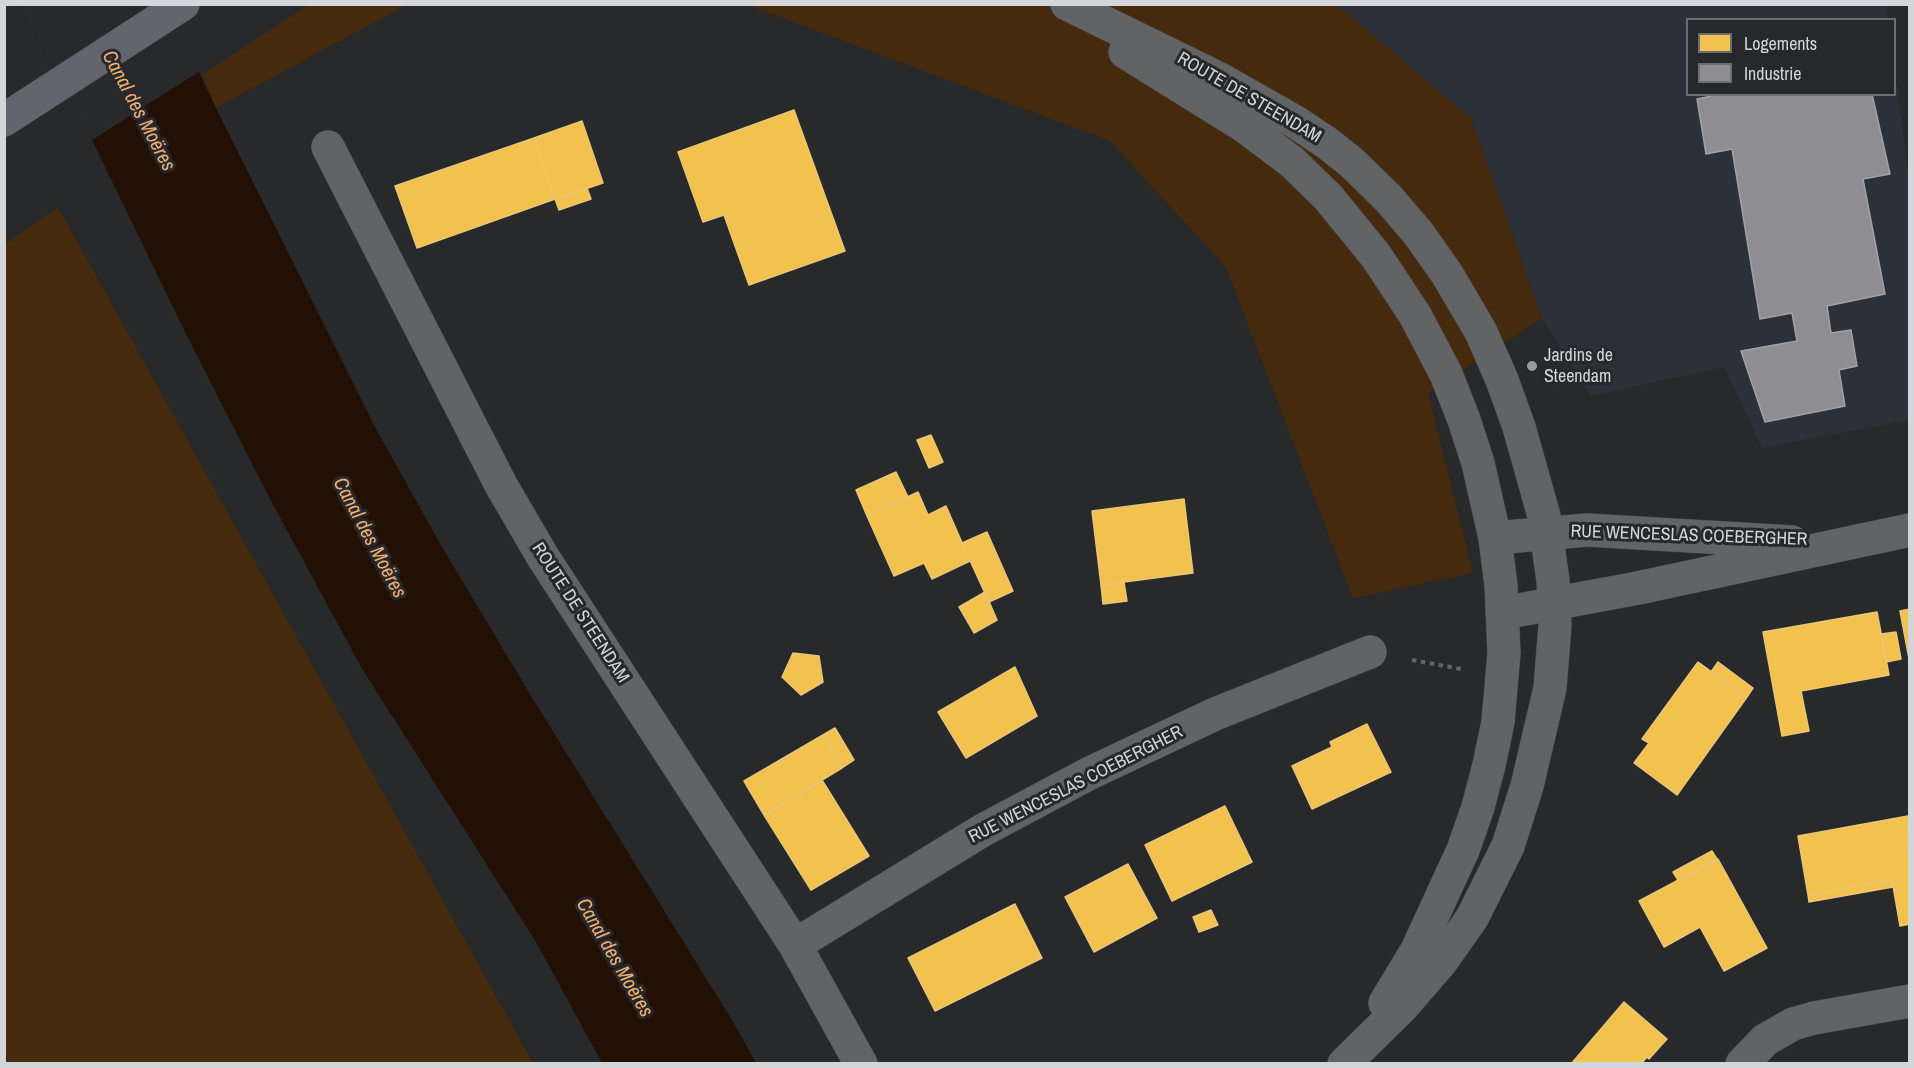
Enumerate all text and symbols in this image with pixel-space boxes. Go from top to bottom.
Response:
legend [1686,18,1896,96]
text: Logements [1744,31,1817,56]
water label: Canal des Moëres [96,47,180,175]
street label: ROUTE DE STEENDAM [1173,48,1325,148]
text: Industrie [1744,61,1801,86]
place label: Jardins de Steendam [1544,345,1613,388]
marker: Jardins de Steendam [1525,359,1539,373]
water label: Canal des Moëres [327,474,411,602]
street label: RUE WENCESLAS COEBERGHER [1570,521,1808,551]
street label: ROUTE DE STEENDAM [527,539,633,687]
street label: RUE WENCESLAS COEBERGHER [966,722,1186,848]
water label: Canal des Moëres [570,894,658,1022]

